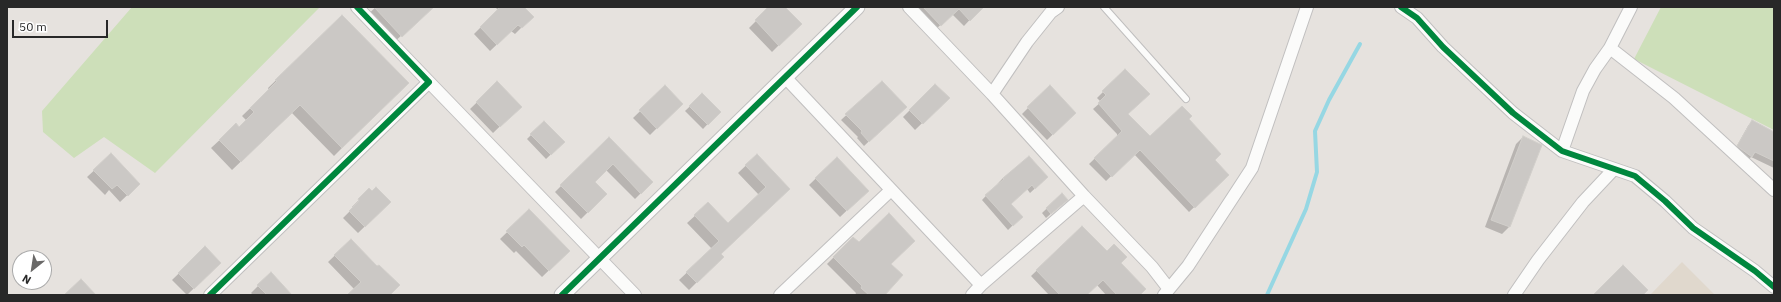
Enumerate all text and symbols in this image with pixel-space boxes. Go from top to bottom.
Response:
scale bar [14,12,110,38]
text: 50 m [19,19,47,34]
north arrow [12,250,52,290]
text: N [20,271,33,288]

